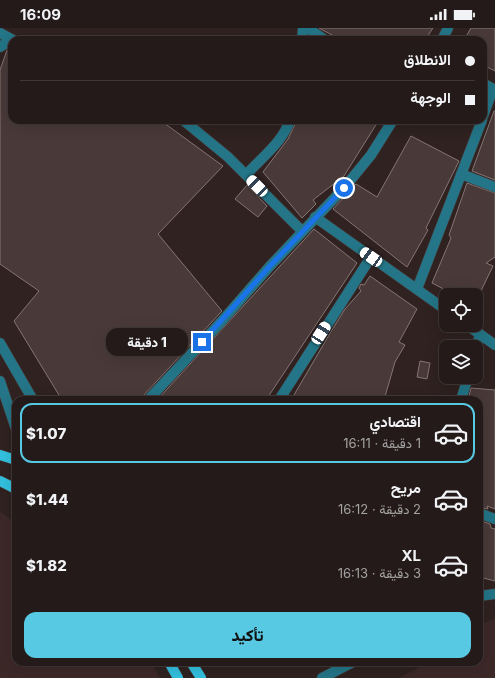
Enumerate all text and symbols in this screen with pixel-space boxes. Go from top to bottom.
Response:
text: 16:09 [20,5,61,24]
text: الانطلاق [404,50,451,69]
text: الوجهة [410,88,451,107]
car [244,173,270,199]
route start [335,179,353,197]
car [358,245,384,269]
map controls [439,288,483,384]
button: locate [439,288,483,332]
car [309,320,333,346]
callout: 1 دقيقة [106,328,188,356]
route end [193,333,211,351]
text: 1 دقيقة [127,334,167,350]
button: layers [439,340,483,384]
text: اقتصادي [369,412,421,431]
icon: car [433,415,469,451]
text: $1.07 [26,424,66,443]
text: 1 دقيقة · 16:11 [343,435,421,451]
text: مريح [391,478,421,497]
icon: car [433,481,469,517]
text: $1.44 [26,490,68,509]
text: 2 دقيقة · 16:12 [338,501,421,517]
text: XL [401,546,421,565]
icon: car [433,547,469,583]
text: $1.82 [26,556,67,575]
text: 3 دقيقة · 16:13 [338,565,421,581]
button: تأكيد [24,612,471,658]

